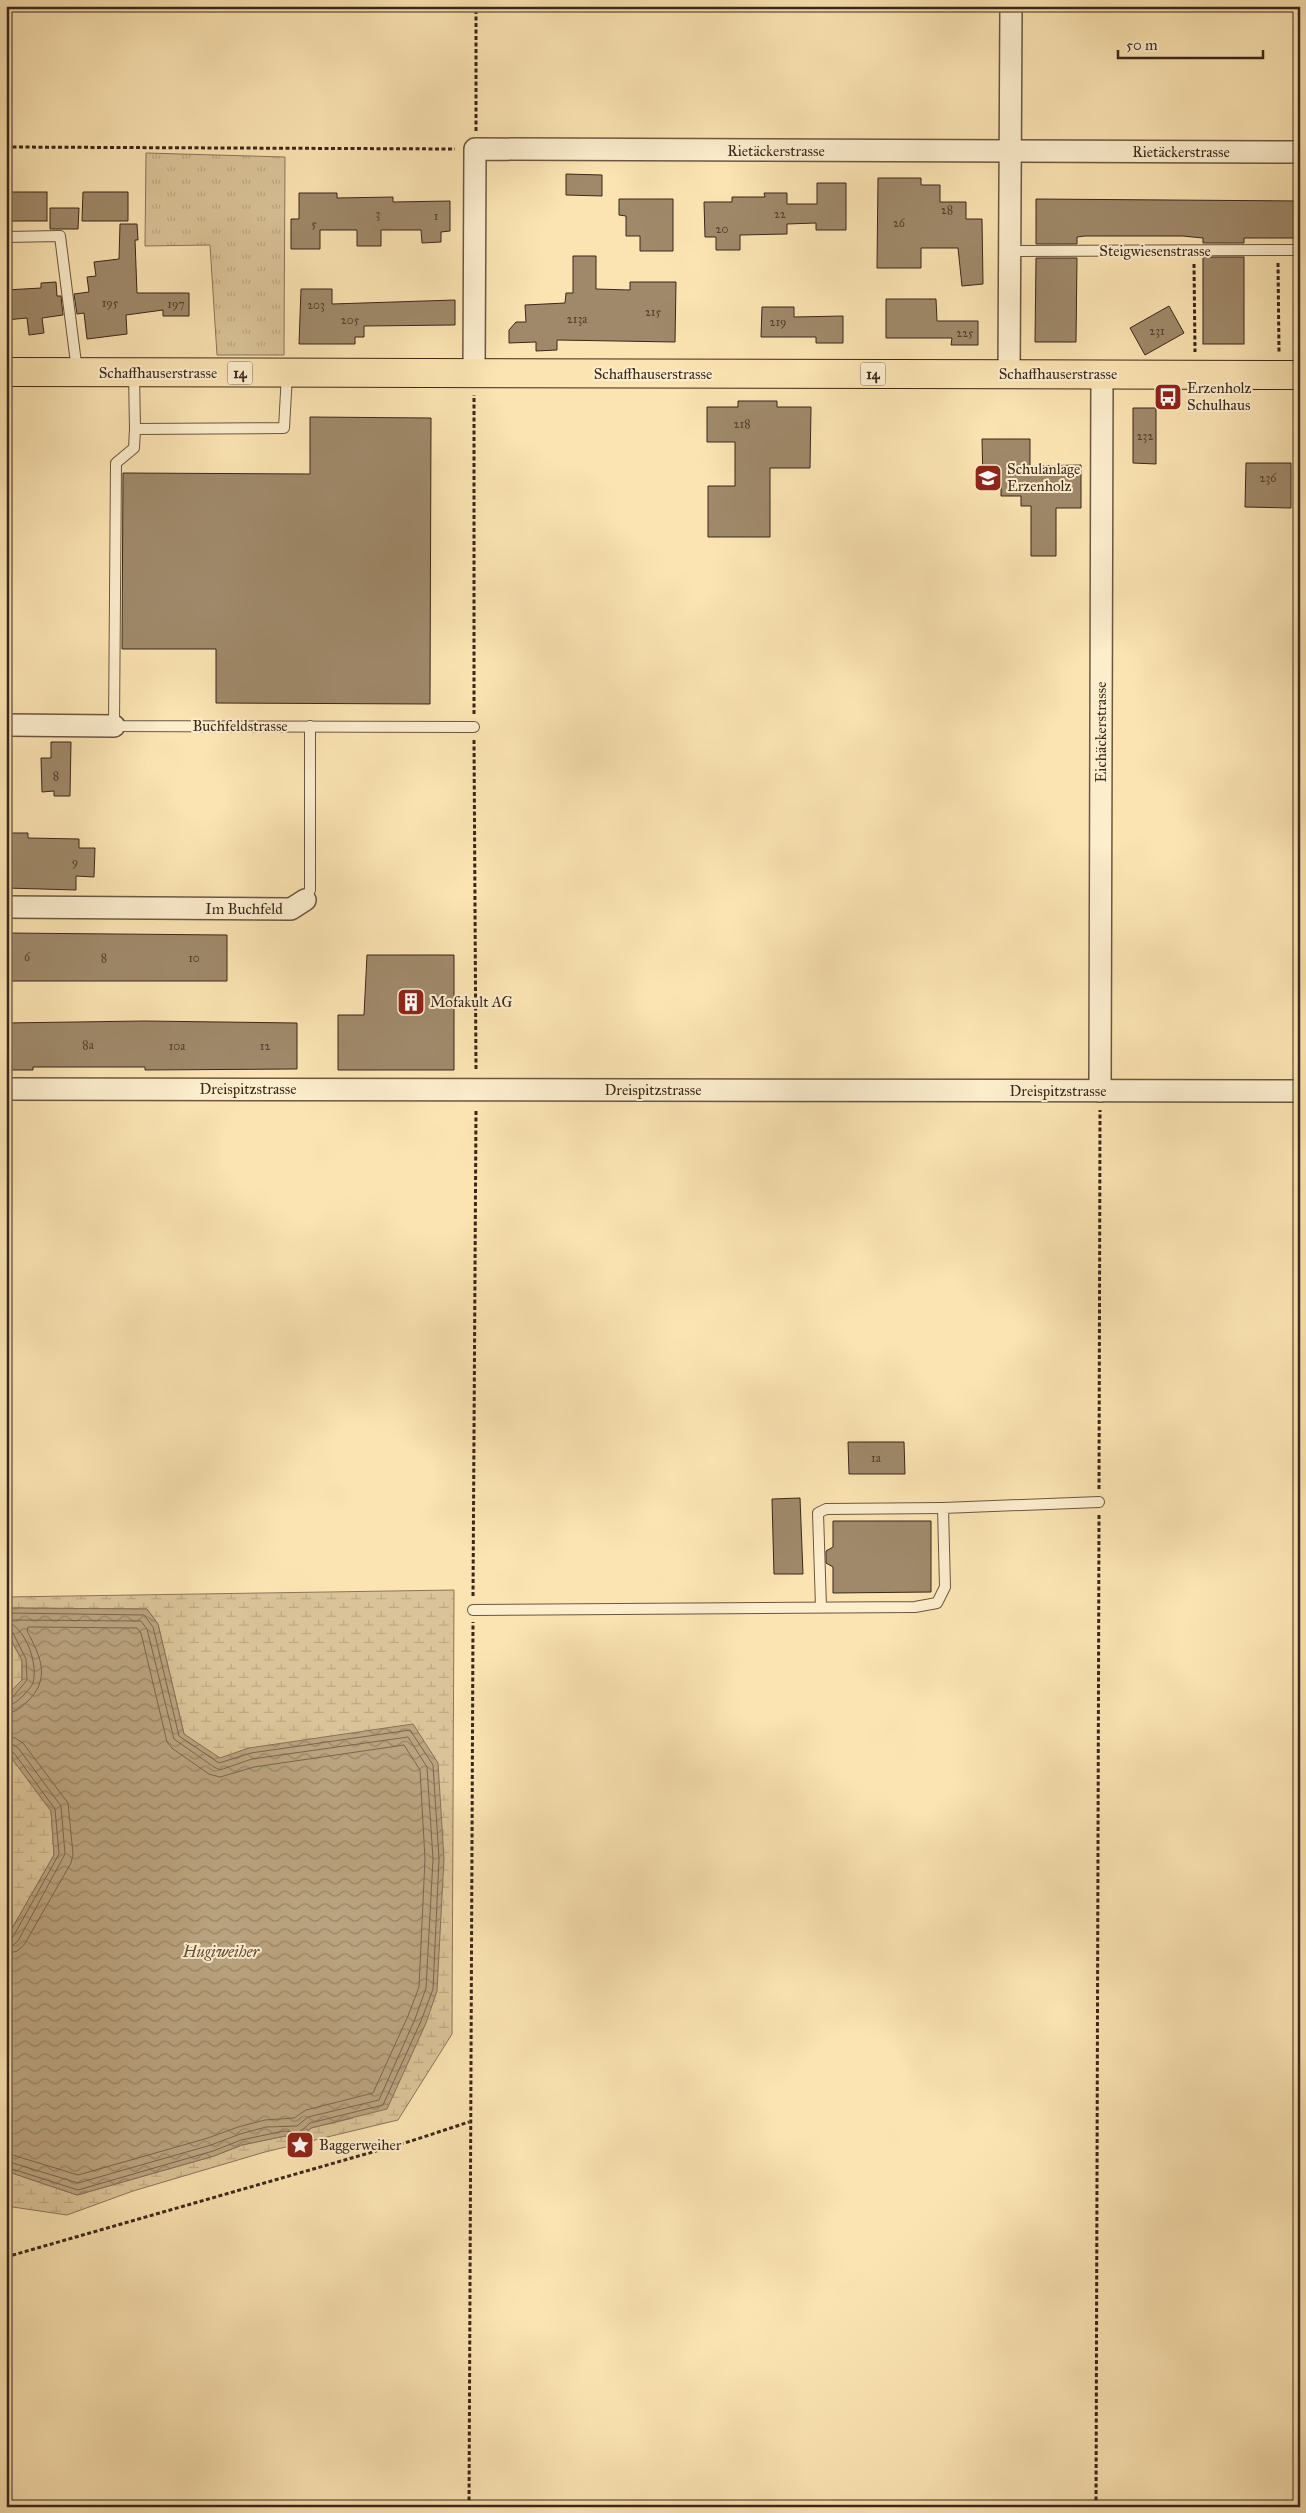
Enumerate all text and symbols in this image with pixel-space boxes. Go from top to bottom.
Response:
scale bar [1118,28,1264,60]
text: 50 m [1126,36,1158,54]
street label: Rietäckerstrasse [727,142,825,160]
street label: Rietäckerstrasse [1132,143,1230,161]
house number: 28 [941,203,953,217]
house number: 3 [376,207,381,221]
house number: 22 [774,207,786,221]
house number: 1 [434,209,439,223]
house number: 26 [893,216,906,230]
house number: 5 [311,217,317,231]
house number: 20 [716,222,728,236]
street label: Steigwiesenstrasse [1099,242,1211,260]
house number: 195 [102,296,119,310]
house number: 197 [167,297,185,311]
house number: 203 [307,298,325,312]
house number: 215 [645,305,661,319]
house number: 213a [567,312,588,326]
house number: 205 [341,313,360,327]
house number: 219 [769,315,787,329]
house number: 231 [1149,324,1165,338]
house number: 225 [956,326,974,340]
road number: 14 [228,362,252,384]
road number: 14 [860,362,886,386]
street label: Schaffhauserstrasse [99,364,217,382]
street label: Schaffhauserstrasse [594,365,712,383]
street label: Schaffhauserstrasse [999,365,1117,383]
place label: Erzenholz Schulhaus [1187,379,1252,414]
bus stop icon: Erzenholz Schulhaus [1153,382,1183,412]
house number: 218 [733,417,751,431]
house number: 232 [1137,429,1153,443]
place label: Schulanlage Erzenholz [1007,460,1080,495]
school or university icon: Schulanlage Erzenholz [973,463,1003,493]
house number: 236 [1260,471,1277,485]
street label: Eichäckerstrasse [1092,682,1110,782]
street label: Buchfeldstrasse [192,717,288,735]
house number: 8 [53,769,59,783]
house number: 9 [72,855,78,869]
street label: Im Buchfeld [205,900,283,918]
house number: 6 [24,950,31,964]
house number: 8 [101,951,107,965]
house number: 10 [188,951,200,965]
building icon: Mofakult AG [396,987,426,1017]
place label: Mofakult AG [430,993,513,1011]
house number: 8a [82,1038,95,1052]
house number: 10a [169,1039,186,1053]
house number: 12 [260,1039,270,1053]
street label: Dreispitzstrasse [200,1080,296,1098]
street label: Dreispitzstrasse [605,1081,701,1099]
street label: Dreispitzstrasse [1010,1082,1106,1100]
house number: 1a [871,1451,882,1465]
water label: Hugiweiher [182,1942,260,1961]
place icon: Baggerweiher [285,2130,315,2160]
place label: Baggerweiher [319,2136,402,2154]

